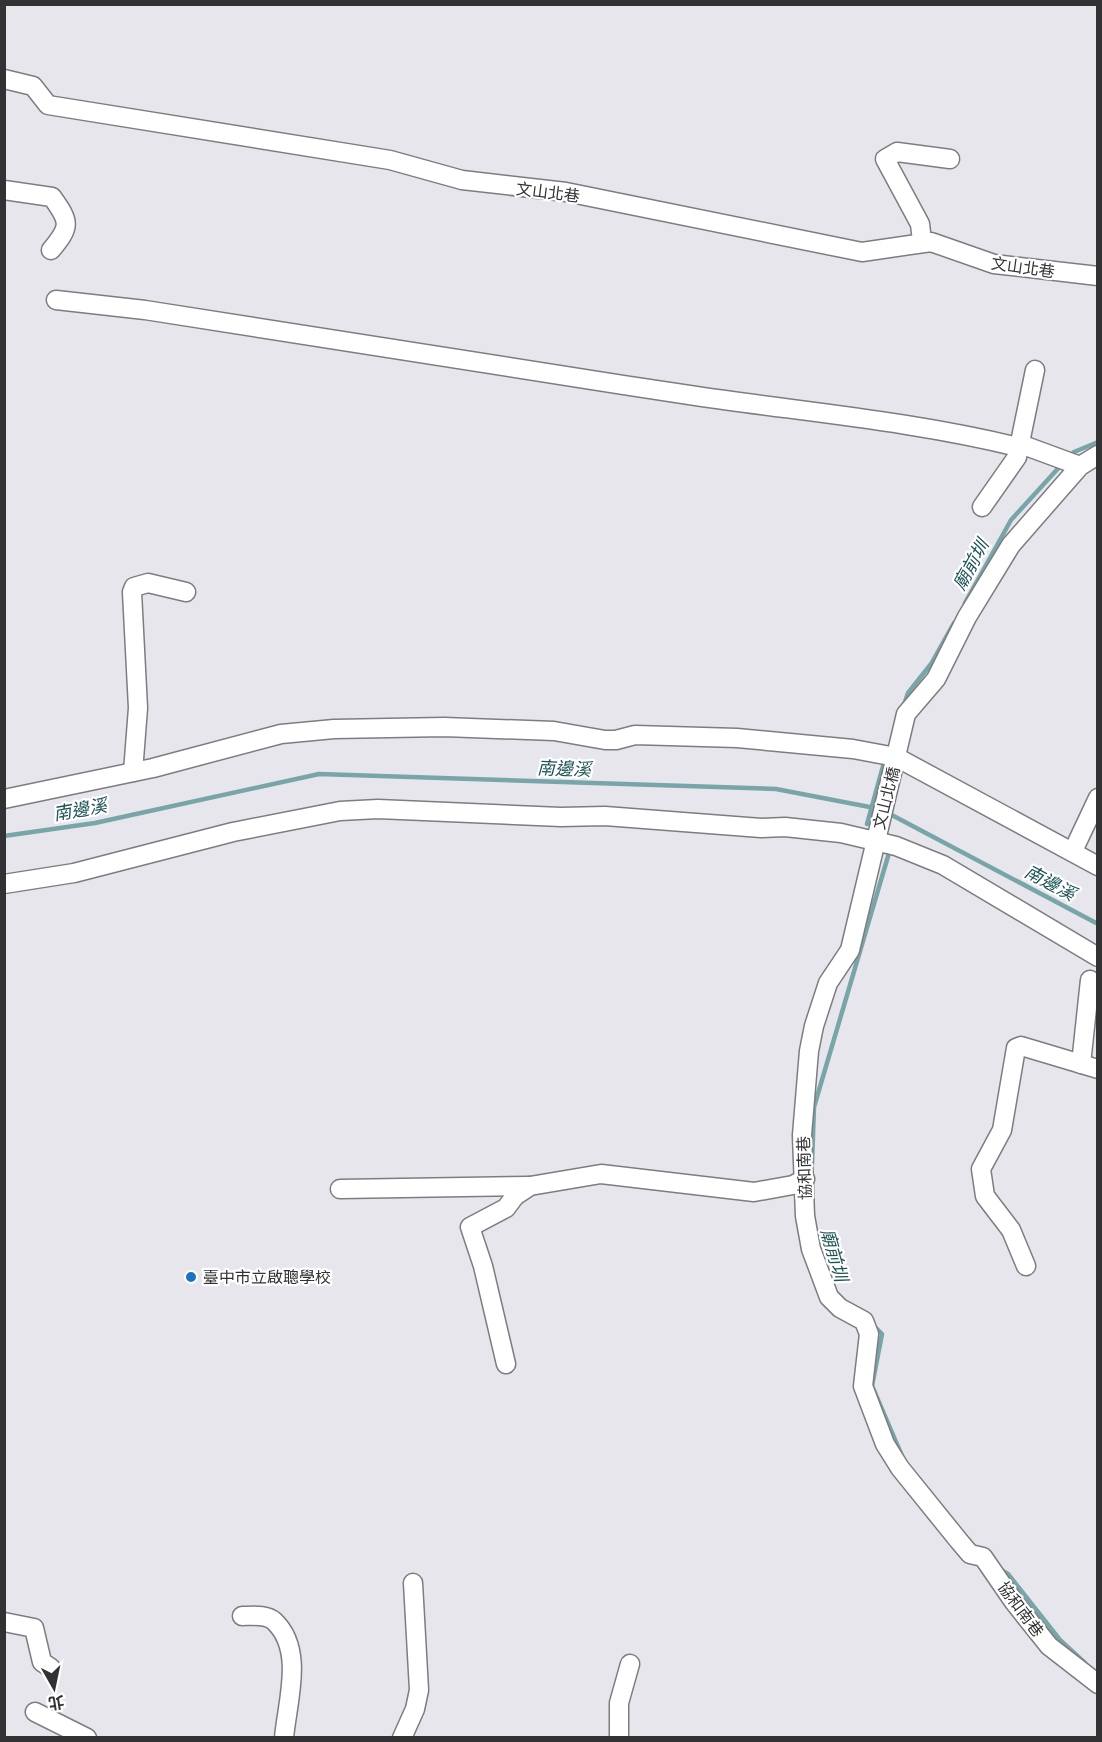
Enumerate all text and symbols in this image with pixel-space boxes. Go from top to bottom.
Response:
street label: 文山北巷 [515,179,581,206]
street label: 文山北巷 [990,254,1056,281]
water label: 廟前圳 [948,533,994,593]
water label: 南邊溪 [537,757,594,780]
street label: 文山北橋 [870,765,903,831]
water label: 南邊溪 [52,794,111,825]
water label: 南邊溪 [1021,861,1082,906]
street label: 協和南巷 [794,1136,815,1200]
water label: 廟前圳 [817,1226,853,1287]
place label: 臺中市立啟聰學校 [203,1268,331,1287]
marker: 臺中市立啟聰學校 [184,1270,198,1284]
street label: 協和南巷 [994,1578,1047,1641]
north arrow [24,1658,84,1718]
text: 北 [47,1692,66,1713]

